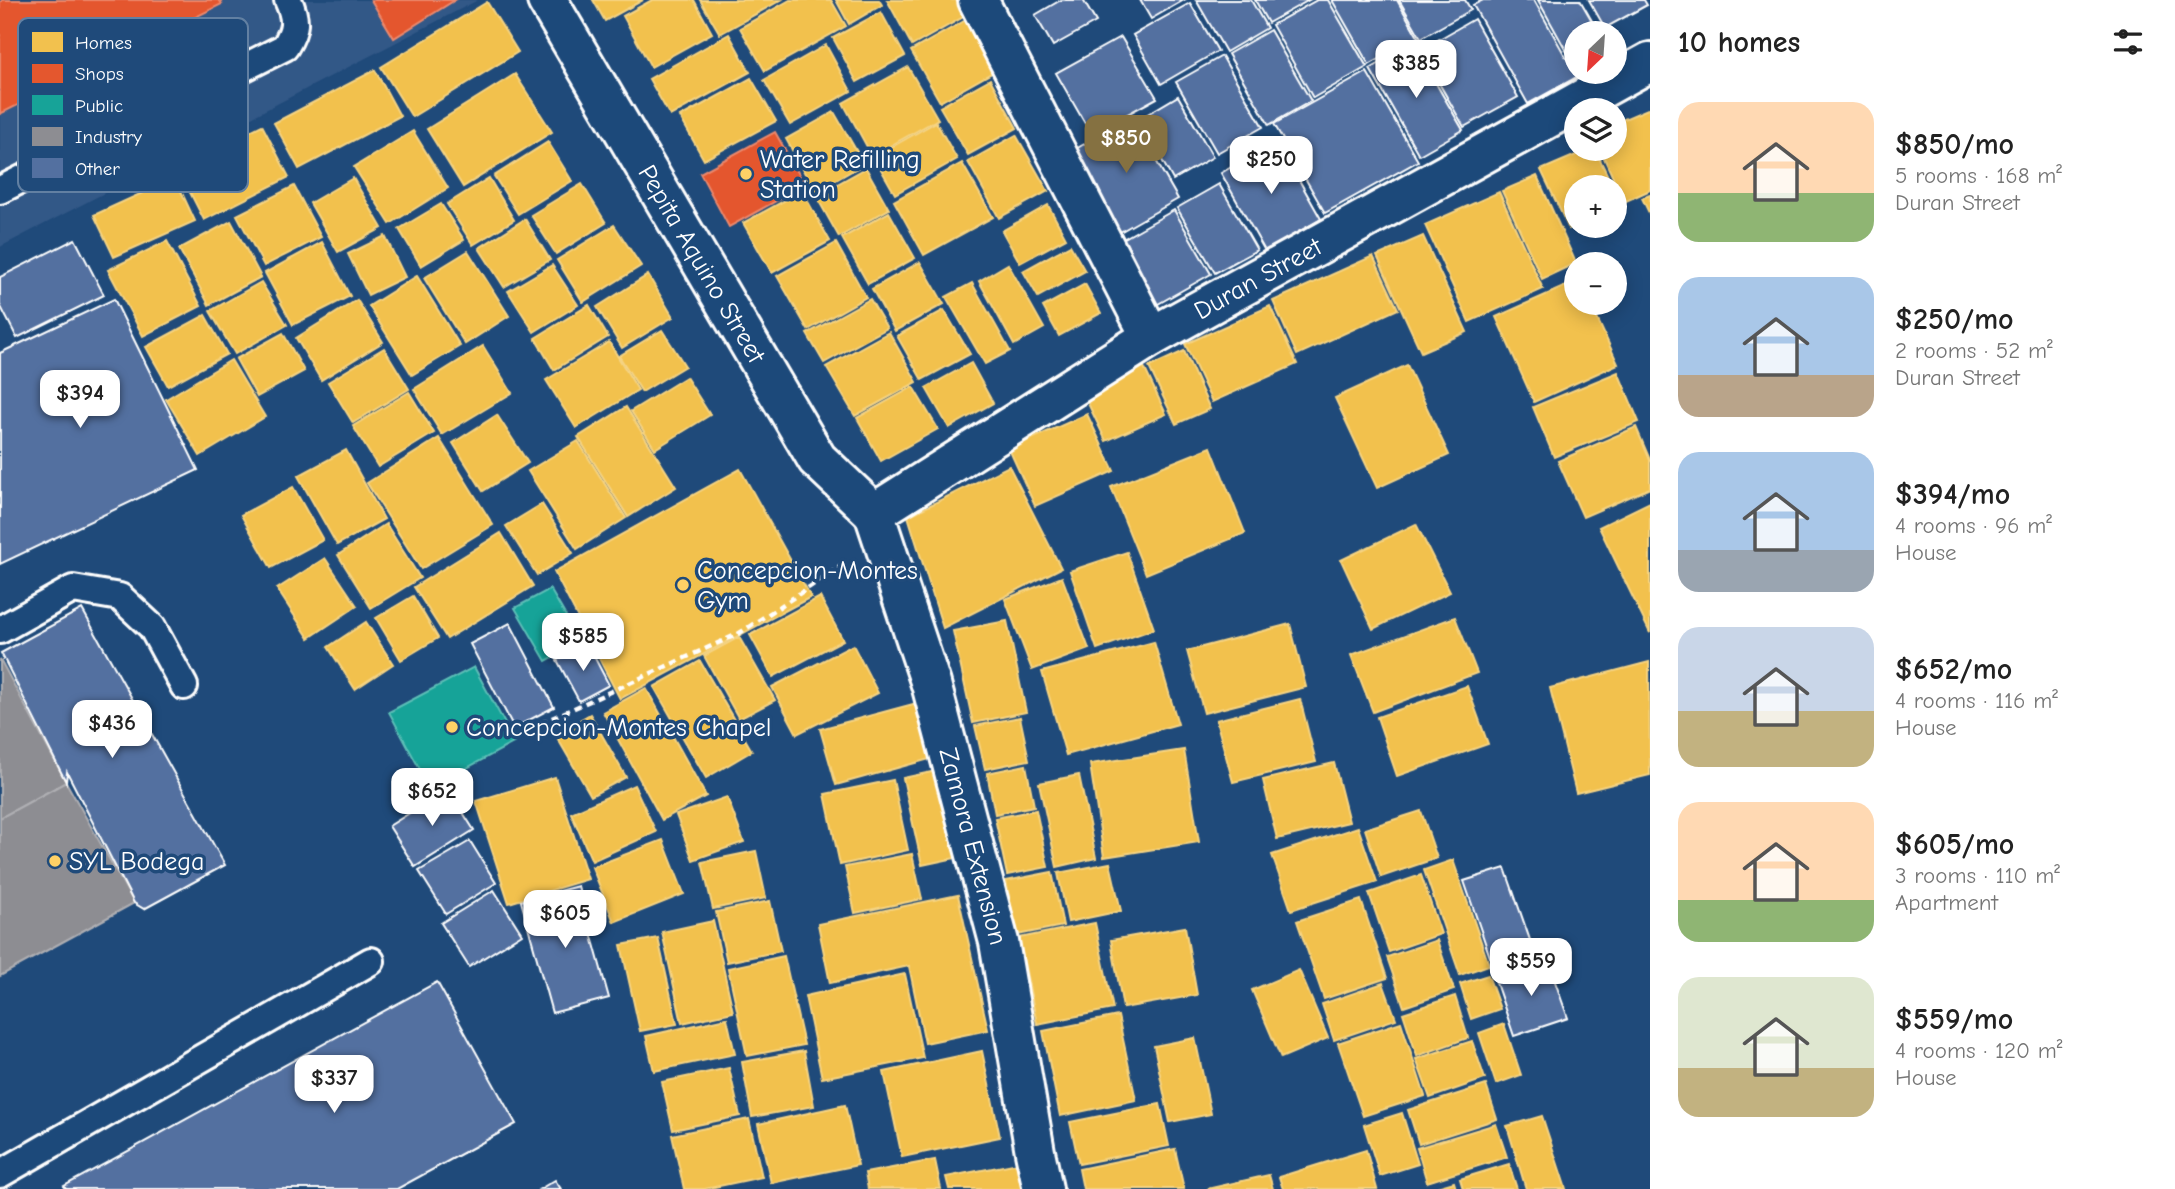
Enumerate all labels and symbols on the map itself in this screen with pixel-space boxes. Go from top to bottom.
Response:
legend [18,18,248,192]
north arrow [1564,21,1628,84]
text: Homes [75,32,132,54]
pin: $385 [1375,41,1457,100]
text: Shops [75,63,124,85]
text: Public [75,95,123,117]
pin: $850 [1085,116,1167,175]
text: Industry [75,126,143,148]
pin: $250 [1230,136,1312,196]
place label: Water Refilling Station [760,145,920,205]
text: Other [75,158,120,180]
street label: Pepita Aquino Street [631,160,772,370]
marker: Water Refilling Station [738,166,754,182]
street label: Duran Street [1189,231,1329,326]
pin: $394 [39,370,121,430]
place label: Concepcion-Montes Gym [697,556,918,616]
marker: Concepcion-Montes Gym [675,577,691,593]
pin: $585 [542,614,624,673]
pin: $436 [71,700,153,760]
place label: Concepcion-Montes Chapel [466,713,771,743]
marker: Concepcion-Montes Chapel [444,719,460,735]
street label: Zamora Extension [932,745,1013,948]
pin: $652 [391,768,473,828]
place label: SYL Bodega [69,847,204,877]
marker: SYL Bodega [47,853,63,869]
pin: $605 [524,890,606,950]
pin: $559 [1490,939,1572,998]
pin: $337 [293,1056,375,1115]

